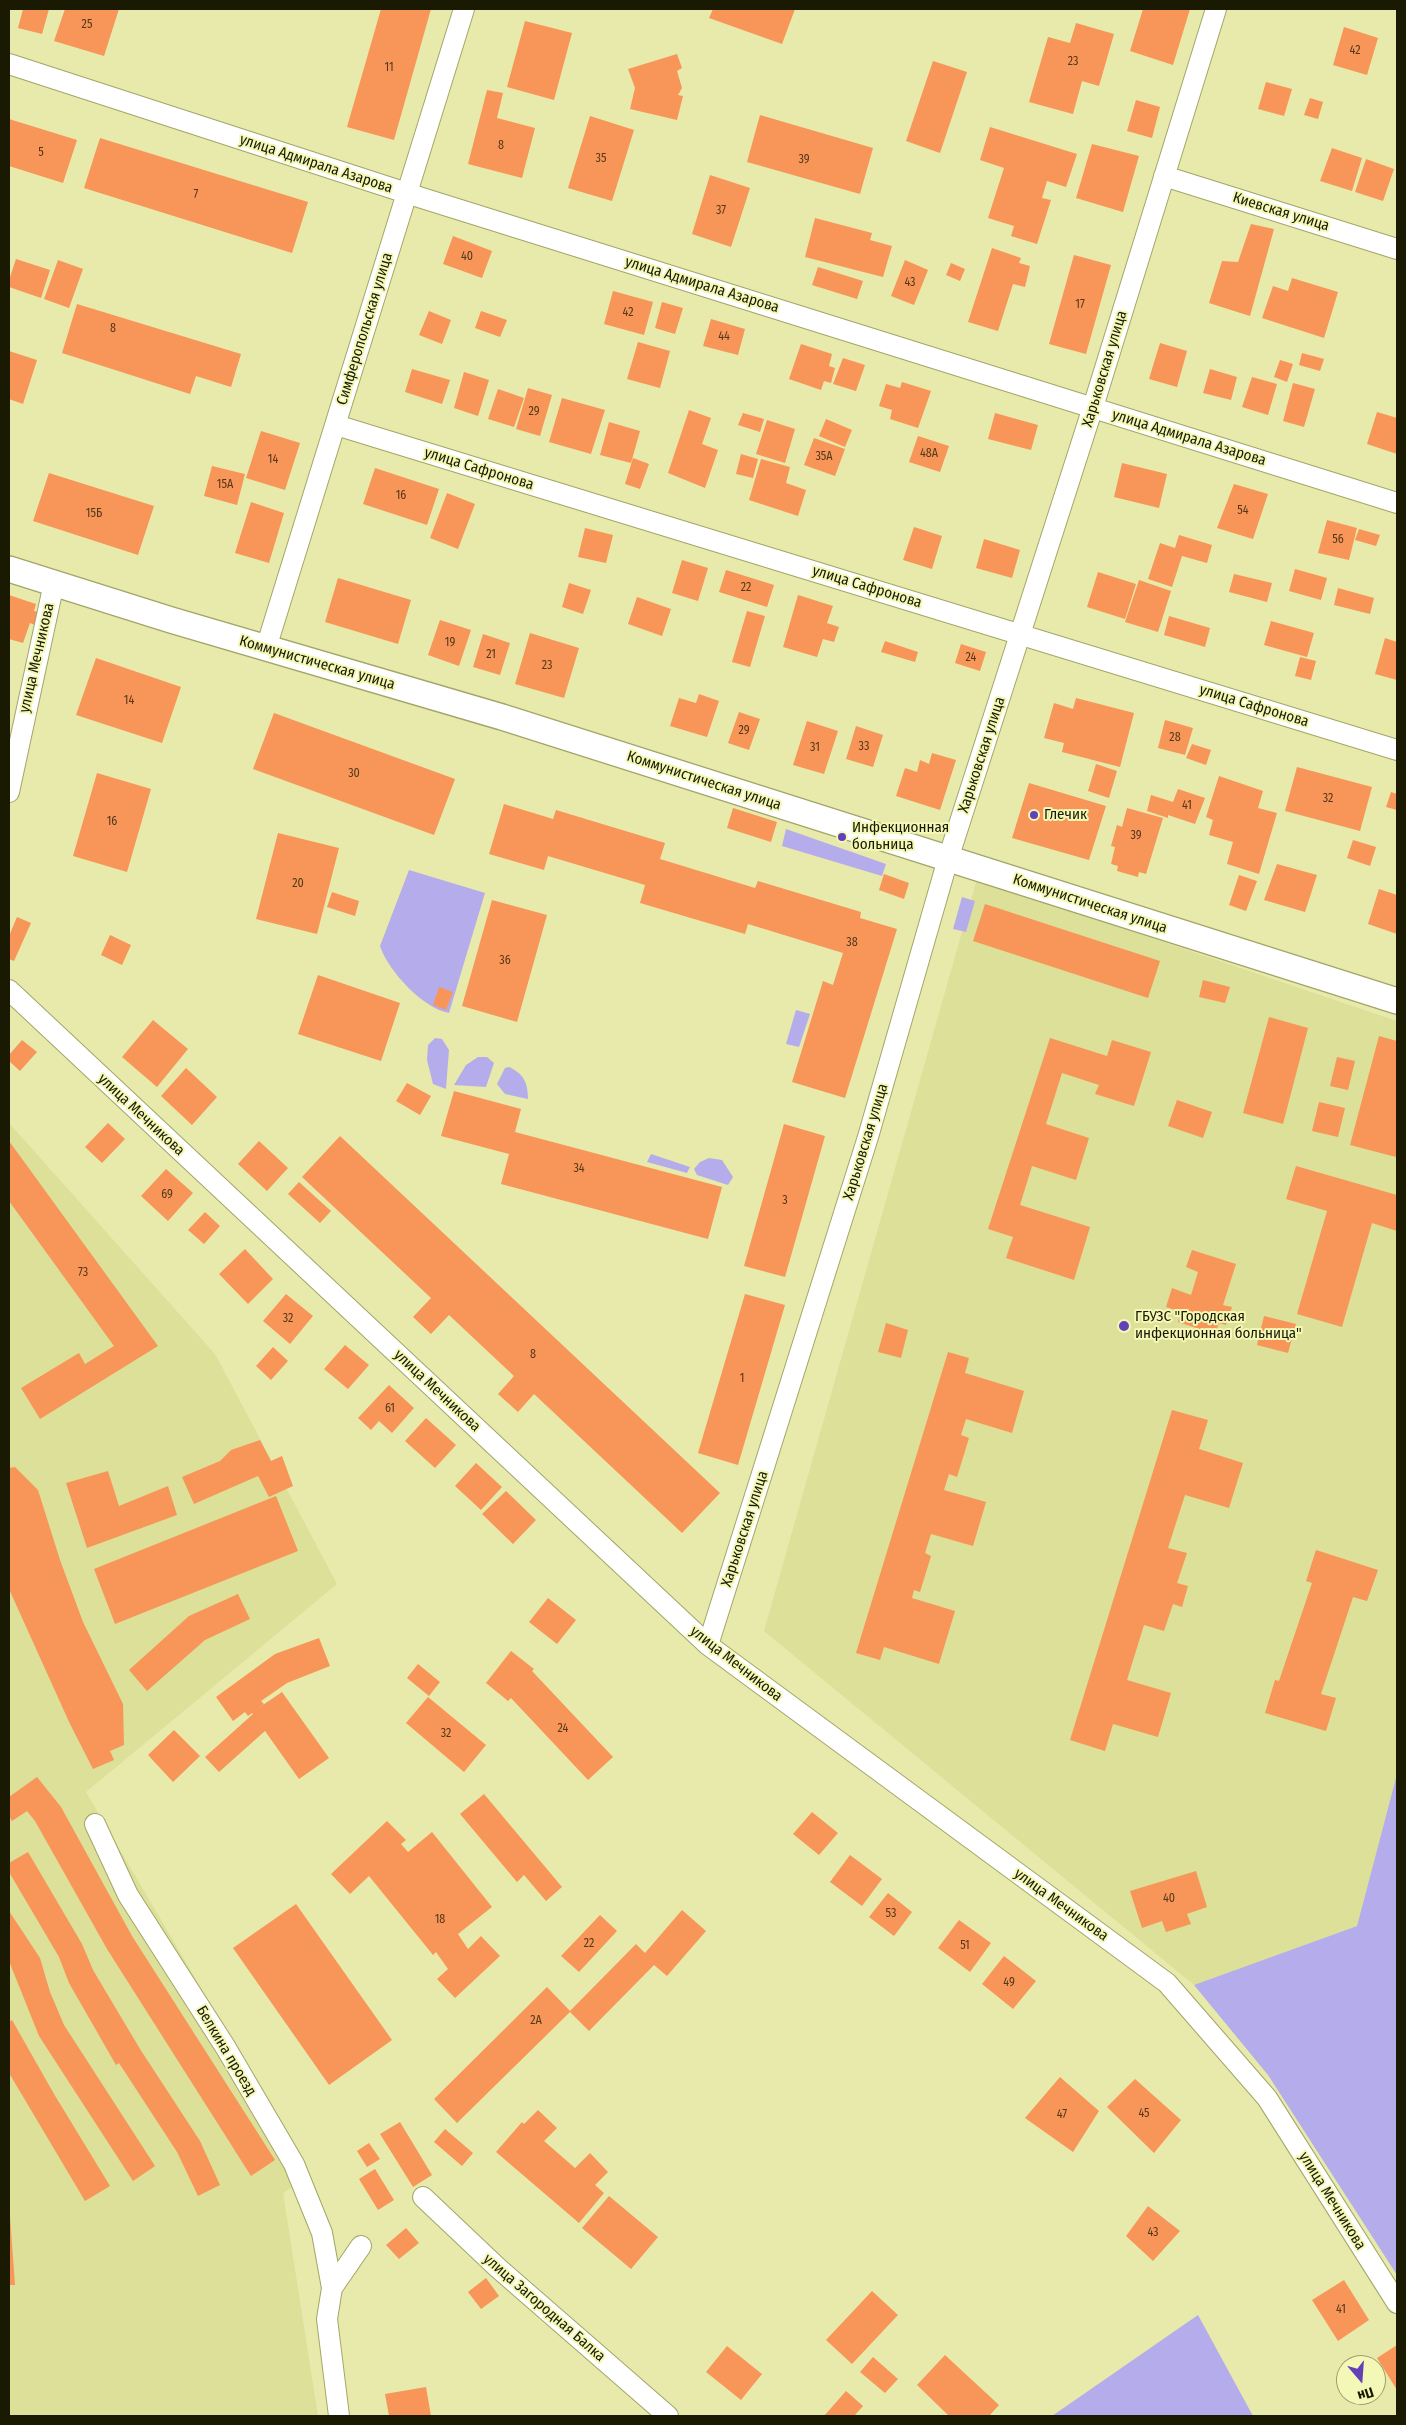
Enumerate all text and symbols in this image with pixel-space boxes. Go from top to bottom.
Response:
house number: 25 [82,18,92,32]
house number: 42 [1350,44,1360,58]
house number: 23 [1068,55,1078,69]
house number: 11 [384,61,394,75]
street label: улица Адмирала Азарова [237,131,395,197]
house number: 8 [498,139,504,153]
house number: 5 [38,146,44,160]
house number: 35 [596,152,606,166]
house number: 39 [798,153,810,167]
house number: 7 [194,188,198,202]
street label: Киевская улица [1231,189,1331,235]
house number: 37 [716,204,726,218]
house number: 40 [461,250,473,264]
street label: Симферопольская улица [333,251,397,407]
street label: улица Адмирала Азарова [623,253,781,317]
house number: 43 [904,276,916,290]
house number: 17 [1075,298,1085,312]
house number: 42 [623,306,633,320]
street label: Харьковская улица [1079,309,1131,429]
house number: 8 [110,322,116,336]
house number: 44 [718,330,730,344]
house number: 29 [528,405,540,419]
street label: улица Адмирала Азарова [1110,406,1268,470]
street label: улица Сафронова [422,444,536,494]
house number: 48А [920,447,938,461]
house number: 35А [815,450,833,464]
house number: 14 [268,453,278,467]
house number: 15А [217,478,233,492]
house number: 16 [396,489,406,503]
house number: 54 [1237,504,1249,518]
house number: 15Б [86,507,102,521]
house number: 56 [1332,533,1344,547]
street label: улица Сафронова [810,562,924,612]
house number: 22 [741,581,751,595]
street label: улица Мечникова [16,601,58,715]
street label: Коммунистическая улица [237,632,397,694]
house number: 19 [445,636,455,650]
house number: 21 [486,648,496,662]
house number: 24 [966,651,976,665]
house number: 23 [542,659,552,673]
street label: улица Сафронова [1197,681,1311,731]
house number: 14 [124,694,134,708]
street label: Харьковская улица [955,695,1009,815]
house number: 29 [738,724,750,738]
house number: 28 [1169,731,1181,745]
house number: 33 [859,740,869,754]
house number: 31 [810,741,820,755]
street label: Коммунистическая улица [625,748,783,814]
house number: 30 [348,767,360,781]
house number: 32 [1323,792,1333,806]
house number: 41 [1182,799,1192,813]
place label: Глечик [1044,806,1087,824]
marker: Глечик [1028,809,1040,821]
house number: 16 [107,815,117,829]
place label: Инфекционная больница [852,819,949,854]
house number: 39 [1130,829,1142,843]
marker: Инфекционная больница [836,831,848,843]
street label: Коммунистическая улица [1011,871,1169,937]
house number: 20 [292,877,304,891]
house number: 38 [846,936,858,950]
house number: 36 [499,954,511,968]
street label: улица Мечникова [94,1070,188,1160]
street label: Харьковская улица [840,1082,892,1202]
house number: 34 [573,1162,585,1176]
house number: 69 [161,1188,173,1202]
house number: 3 [782,1194,788,1208]
house number: 73 [78,1266,88,1280]
place label: ГБУЗС "Городская инфекционная больница" [1135,1308,1302,1343]
house number: 32 [283,1312,293,1326]
marker: ГБУЗС "Городская инфекционная больница" [1117,1319,1131,1333]
street label: улица Мечникова [390,1346,484,1436]
house number: 8 [530,1348,536,1362]
house number: 1 [740,1372,744,1386]
house number: 61 [385,1402,395,1416]
street label: Харьковская улица [718,1469,772,1589]
street label: улица Мечникова [686,1622,786,1706]
house number: 24 [558,1722,568,1736]
house number: 32 [441,1727,451,1741]
street label: улица Мечникова [1010,1865,1112,1945]
house number: 40 [1163,1892,1175,1906]
house number: 53 [886,1907,896,1921]
house number: 18 [435,1913,445,1927]
house number: 22 [584,1937,594,1951]
house number: 51 [960,1939,970,1953]
house number: 49 [1003,1976,1015,1990]
street label: Белкина проезд [192,2003,260,2099]
house number: 2А [530,2014,542,2028]
house number: 45 [1138,2107,1150,2121]
house number: 47 [1057,2108,1067,2122]
street label: улица Мечникова [1295,2149,1369,2253]
house number: 43 [1147,2226,1159,2240]
street label: улица Загородная Балка [479,2250,609,2366]
house number: 41 [1336,2303,1346,2317]
north arrow [1336,2355,1386,2405]
text: Пн [1355,2383,1376,2404]

